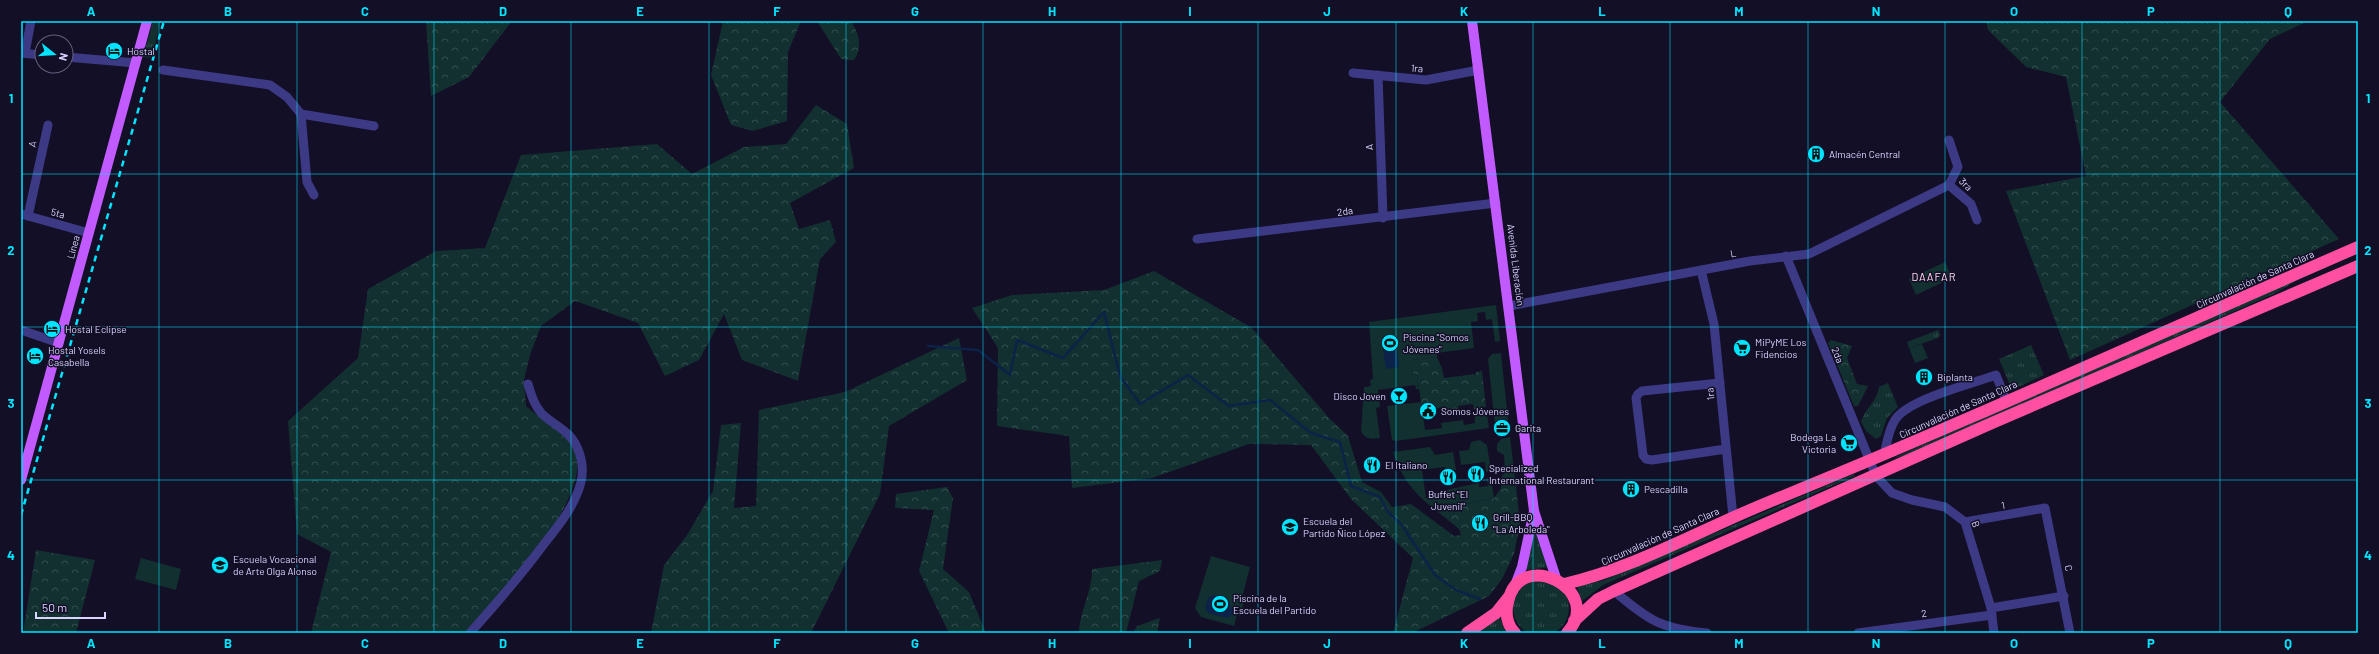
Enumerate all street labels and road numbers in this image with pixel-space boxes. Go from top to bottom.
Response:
street label: 1ra [1410,62,1424,74]
street label: A [25,140,39,148]
street label: A [1363,144,1375,150]
street label: 3ra [1957,175,1975,193]
street label: 2da [1336,204,1354,218]
street label: 5ta [50,205,66,221]
street label: Avenida Liberación [1505,223,1527,307]
street label: Línea [64,234,82,260]
street label: L [1729,247,1737,259]
street label: Circunvalación de Santa Clara [2194,248,2316,310]
street label: 2da [1829,345,1847,365]
street label: Circunvalación de Santa Clara [1897,378,2019,440]
street label: 1ra [1703,387,1717,401]
street label: 1 [2000,499,2006,511]
street label: Circunvalación de Santa Clara [1599,505,1721,567]
street label: B [1969,519,1983,529]
street label: C [2062,564,2076,572]
street label: 2 [1921,607,1927,619]

